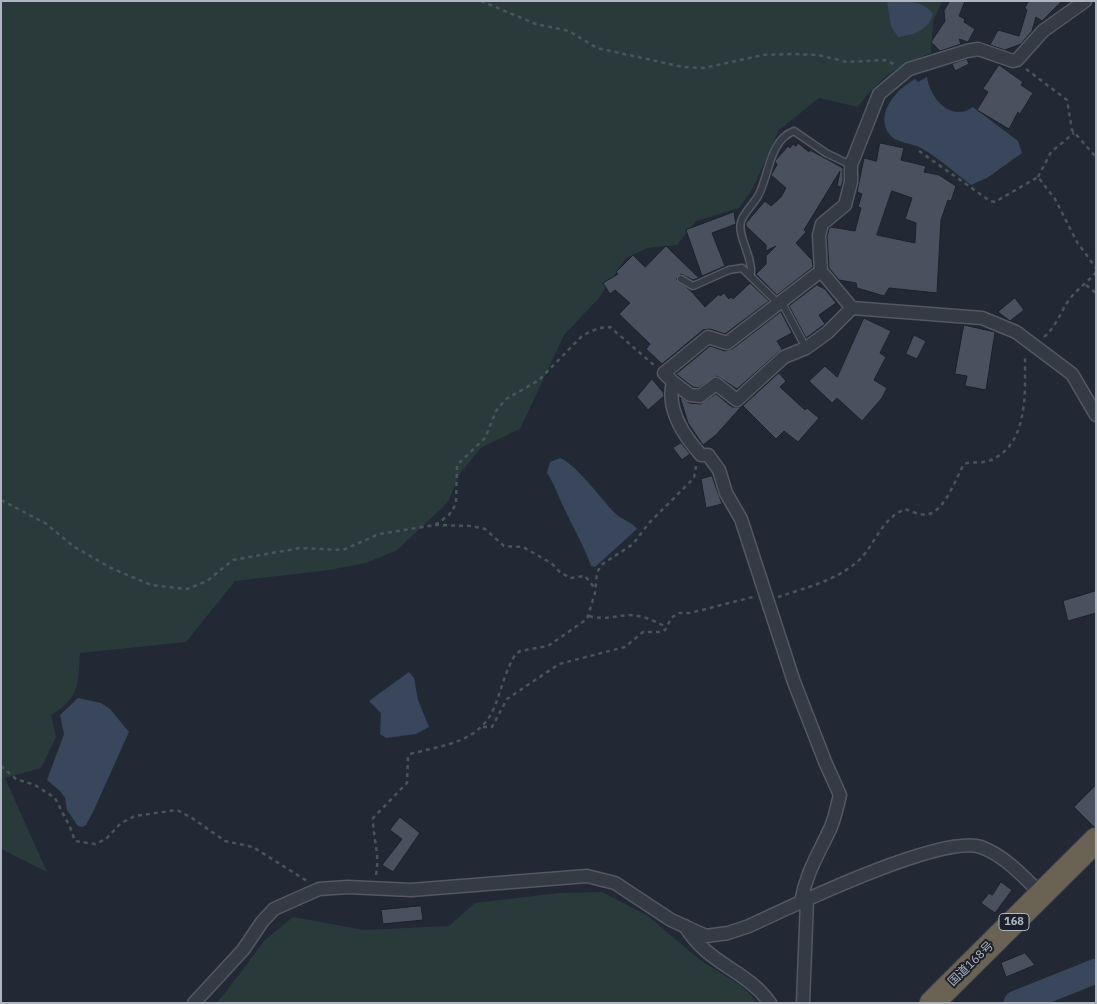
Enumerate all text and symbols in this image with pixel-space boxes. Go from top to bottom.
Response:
road number: 168 [999,914,1029,930]
street label: 国道168号 [945,939,997,989]

